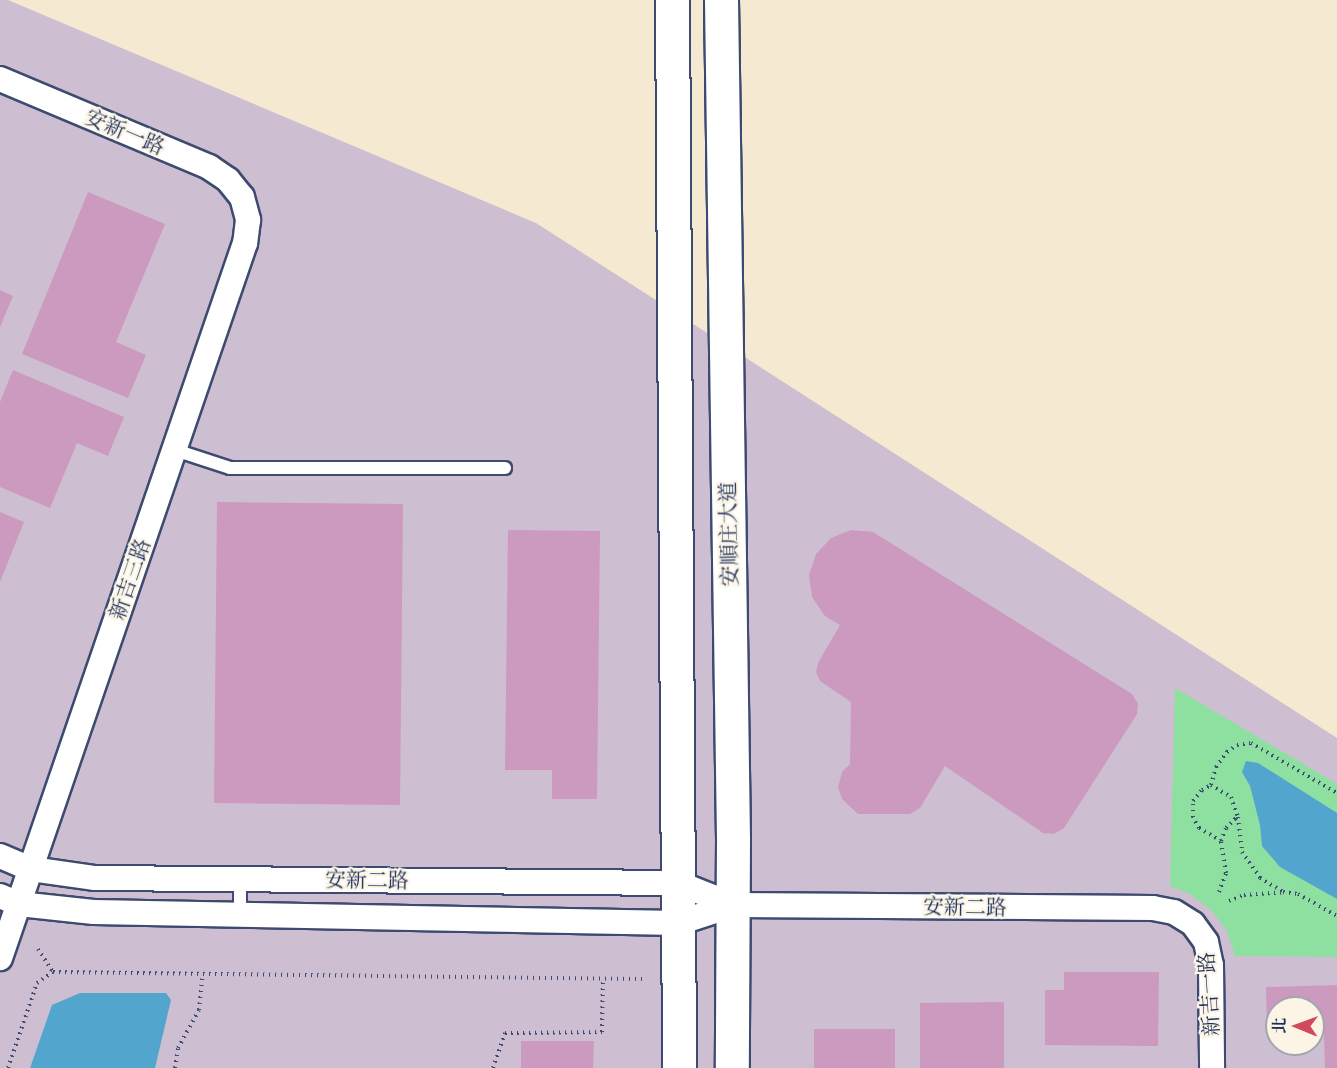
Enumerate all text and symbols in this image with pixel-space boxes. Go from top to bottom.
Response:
street label: 安新一路 [81,104,169,160]
street label: 安順庄大道 [715,481,743,587]
street label: 新吉三路 [104,535,156,623]
street label: 安新二路 [325,867,409,893]
street label: 安新二路 [923,894,1007,920]
street label: 新吉一路 [1194,951,1224,1037]
north arrow [1265,996,1325,1056]
text: 北 [1267,1018,1291,1034]

